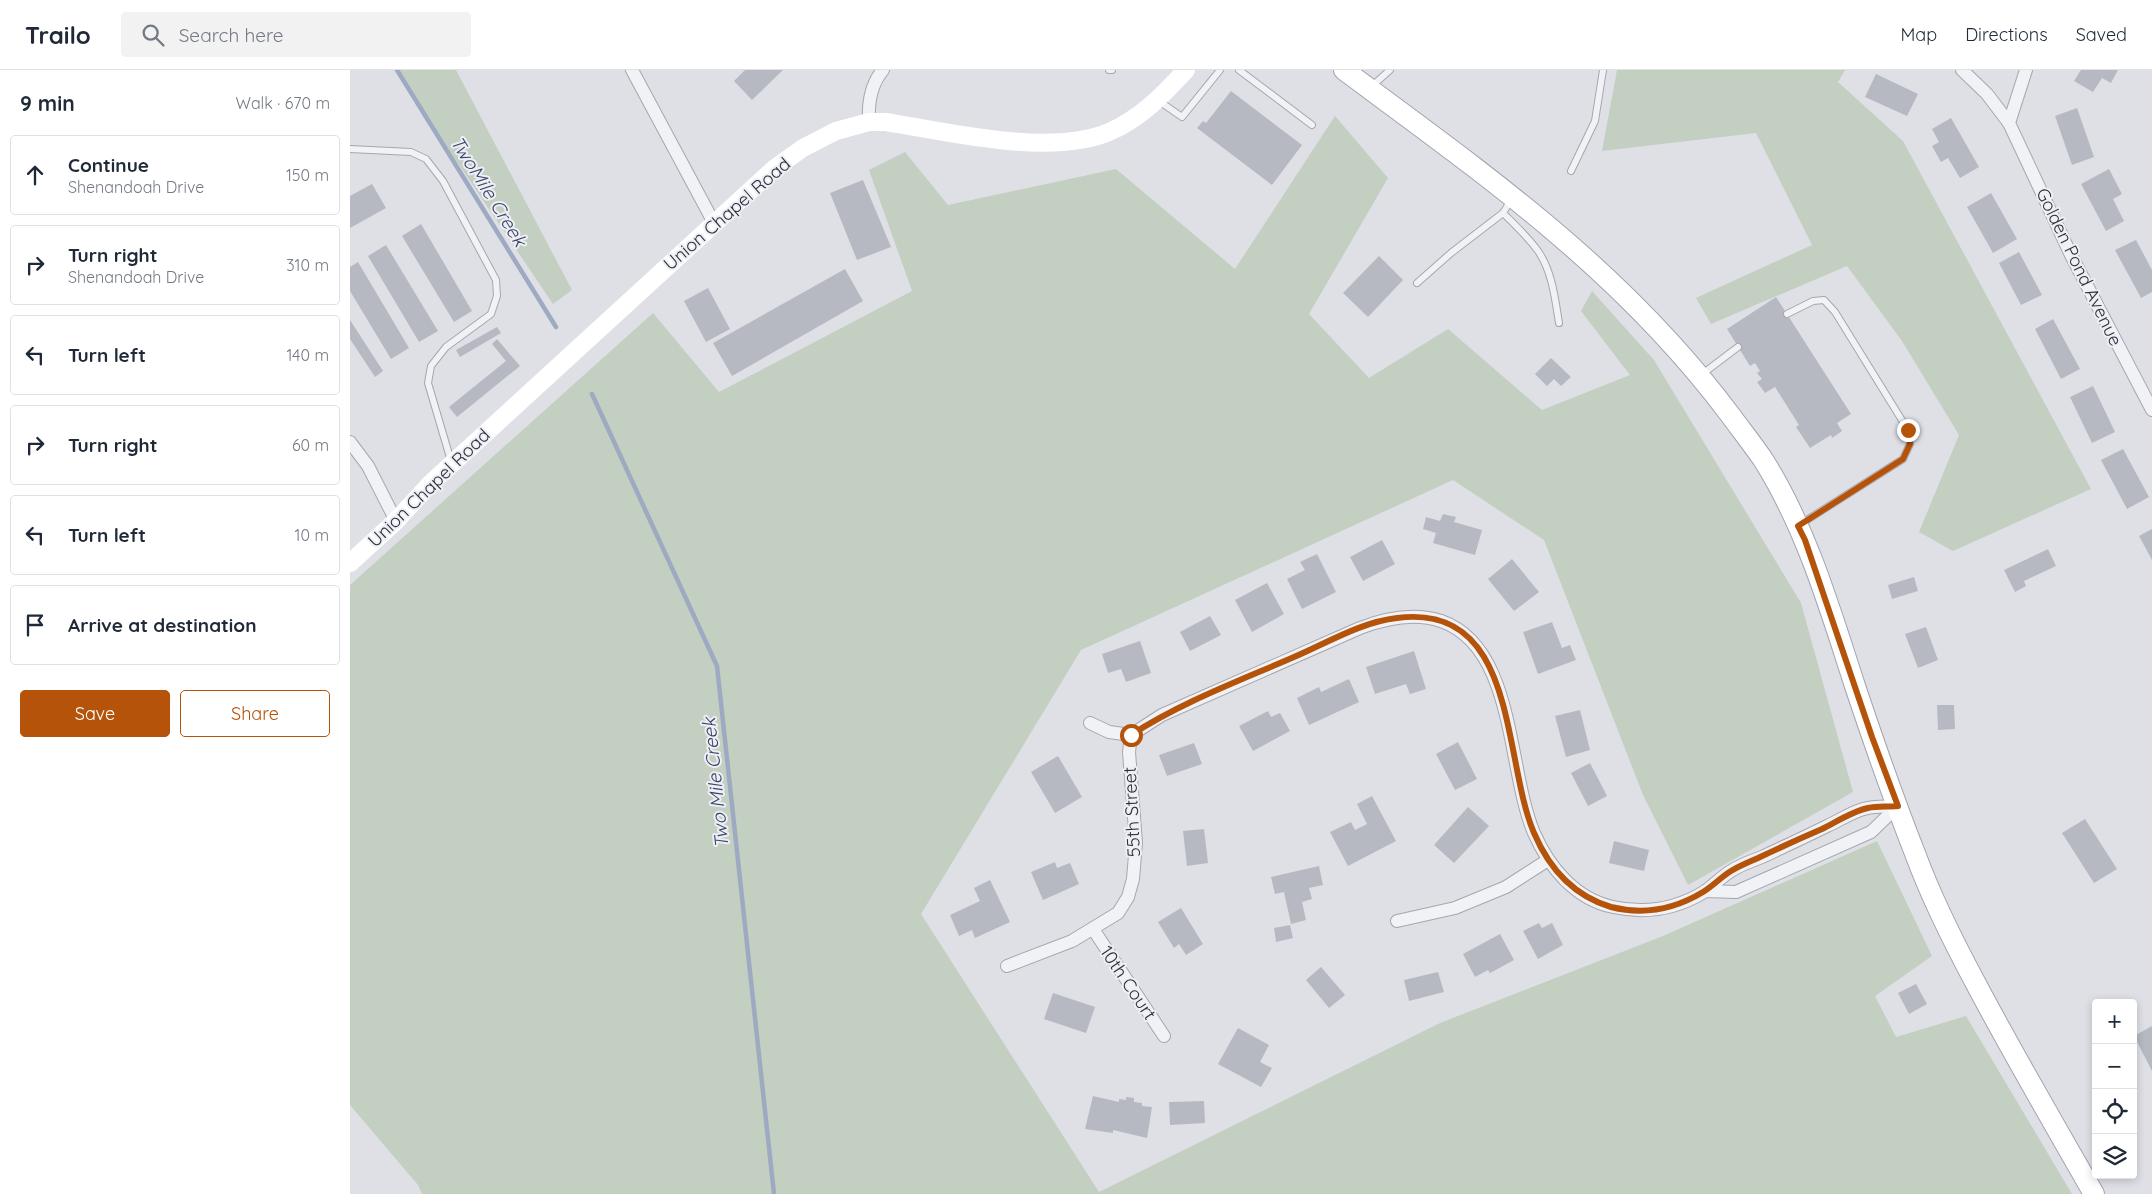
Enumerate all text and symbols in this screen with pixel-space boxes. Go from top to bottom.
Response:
search box [121,12,471,57]
text: Trailo [25,20,91,50]
icon: search [139,21,167,49]
text: Search here [179,23,284,47]
text: Map [1900,23,1937,46]
text: Directions [1965,23,2048,46]
text: Saved [2076,23,2127,46]
text: 9 min [20,90,75,116]
text: Walk · 670 m [236,93,330,113]
water label: TwoMile Creek [445,131,533,252]
street label: Union Chapel Road [658,152,795,275]
text: Continue [68,153,149,177]
icon: ahead [21,161,49,189]
text: 150 m [286,165,329,185]
text: Shenandoah Drive [68,177,204,197]
street label: Golden Pond Avenue [2031,184,2128,350]
text: Turn right [68,243,157,267]
icon: right [21,251,49,279]
text: 310 m [286,255,329,275]
text: Shenandoah Drive [68,267,204,287]
icon: left [21,341,49,369]
text: Turn left [68,343,146,367]
text: 140 m [286,345,329,365]
route end [1897,419,1920,442]
street label: Union Chapel Road [363,423,495,552]
icon: right [21,431,49,459]
text: Turn right [68,433,157,457]
text: 60 m [292,435,329,455]
icon: left [21,521,49,549]
text: Turn left [68,523,146,547]
text: 10 m [295,525,329,545]
icon: arrive [21,611,49,639]
text: Arrive at destination [68,613,257,637]
button: Save [20,690,170,737]
button: Share [180,690,330,737]
water label: Two Mile Creek [696,715,734,849]
route start [1120,724,1143,747]
street label: 55th Street [1118,766,1145,858]
street label: 10th Court [1095,941,1162,1024]
map controls [2092,999,2137,1179]
button: + [2092,999,2137,1044]
button: − [2092,1044,2137,1089]
button: locate [2092,1089,2137,1134]
button: layers [2092,1134,2137,1179]

